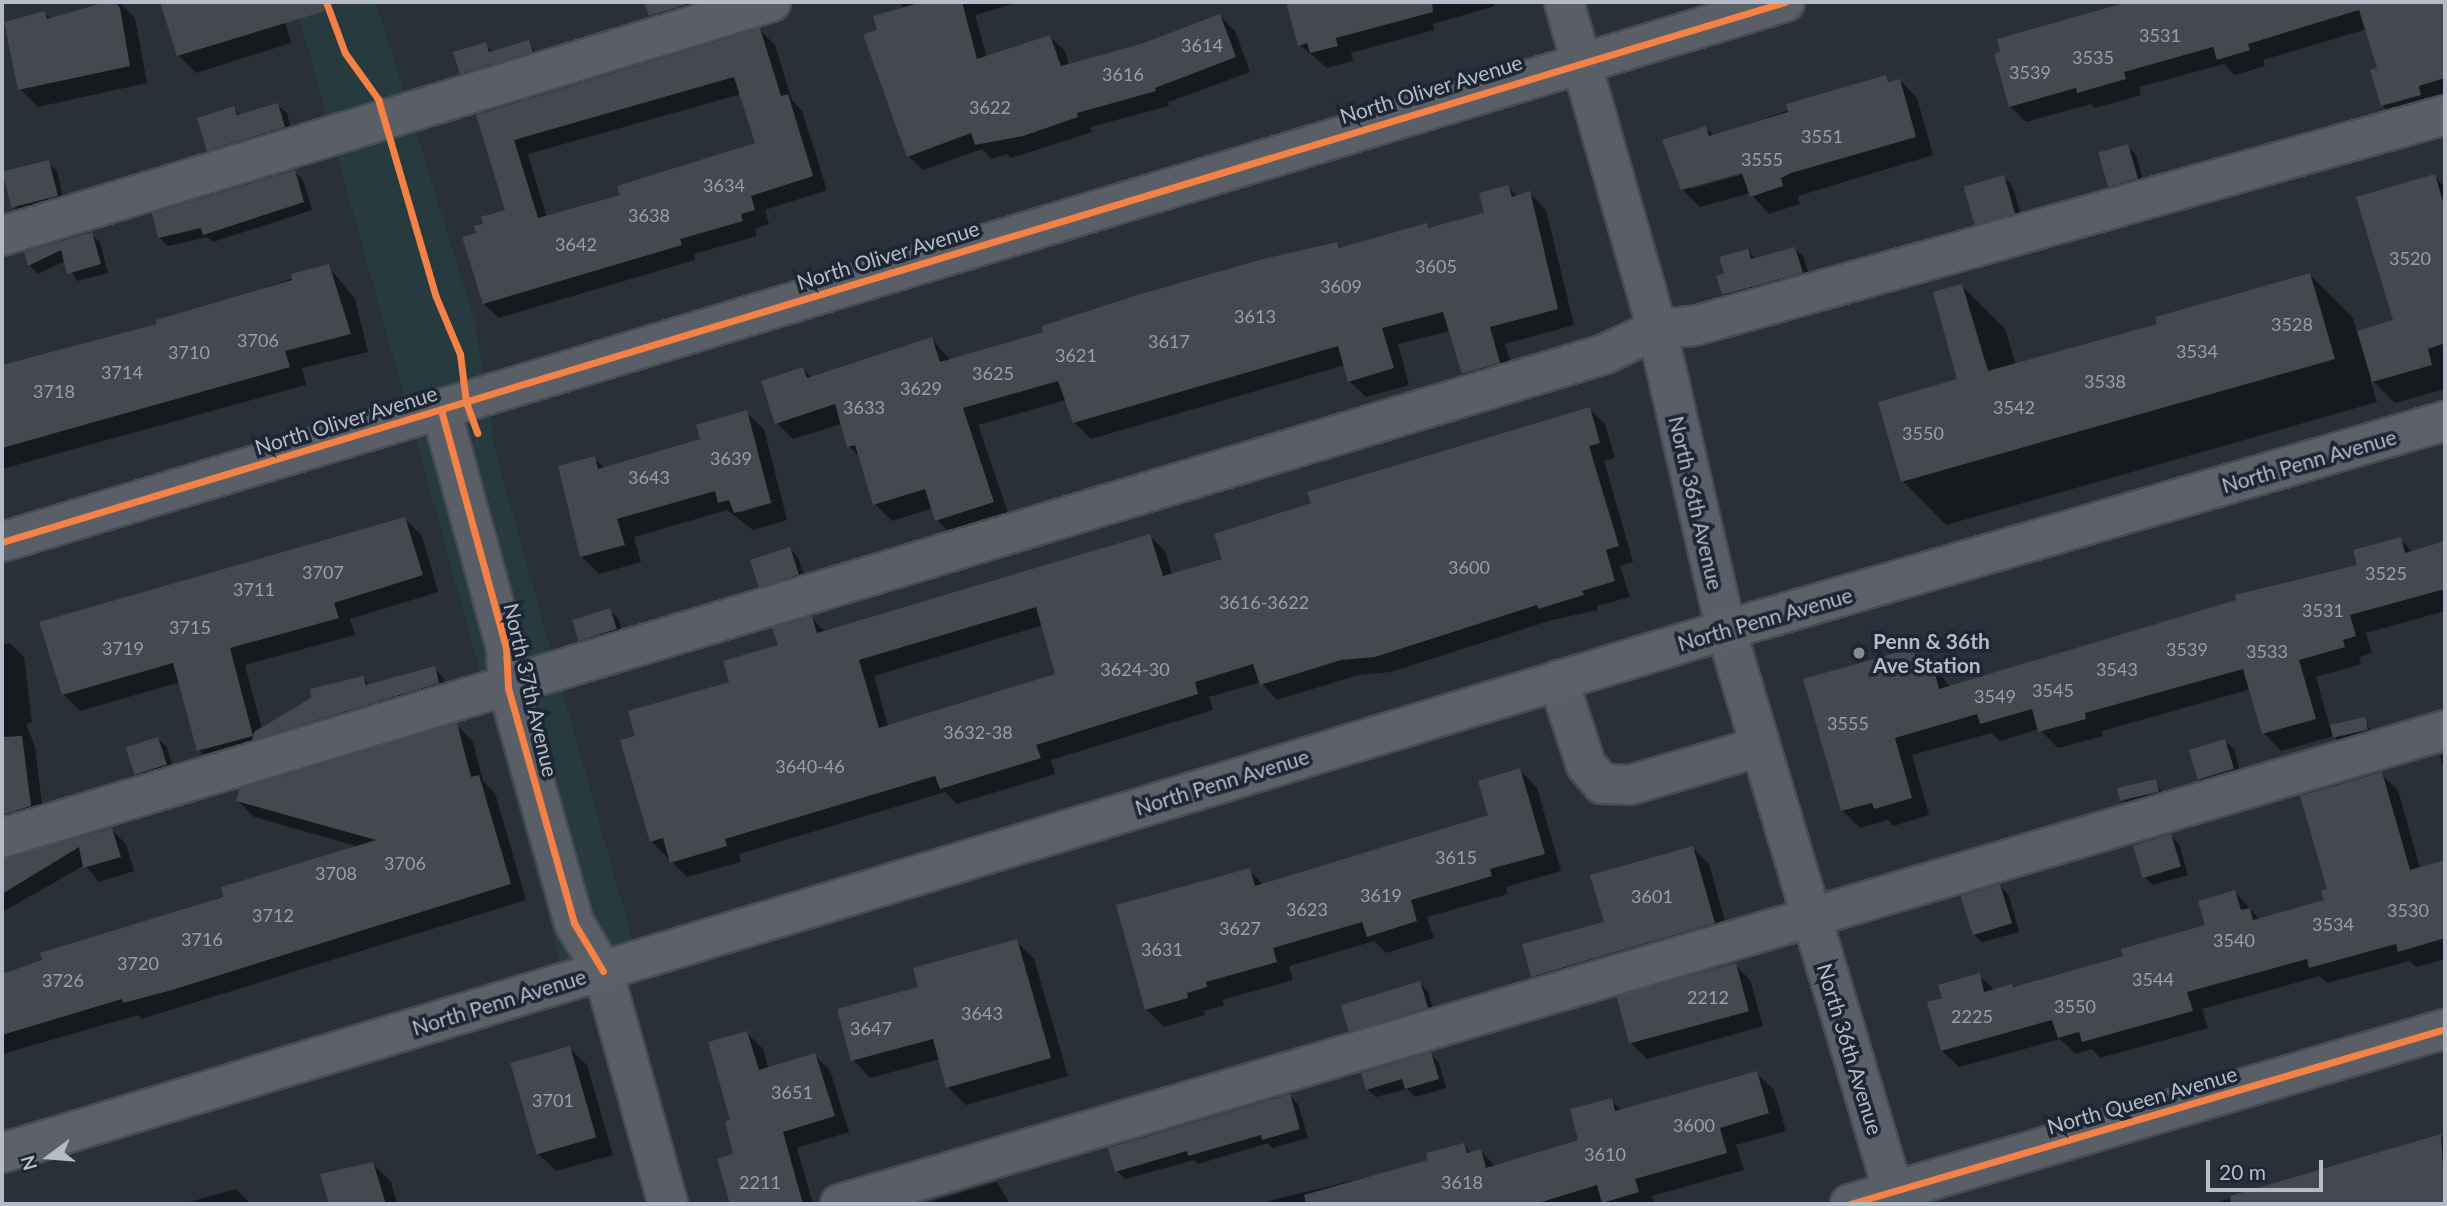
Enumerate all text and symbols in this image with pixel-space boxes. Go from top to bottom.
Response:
house number: 3531 [2139,24,2181,46]
house number: 3614 [1181,34,1223,56]
house number: 3535 [2072,46,2114,68]
street label: North Oliver Avenue [1336,49,1526,129]
house number: 3539 [2009,61,2051,83]
house number: 3616 [1102,63,1144,85]
house number: 3622 [969,96,1011,118]
house number: 3551 [1801,125,1843,147]
house number: 3555 [1741,148,1783,170]
house number: 3634 [703,174,745,196]
house number: 3638 [628,204,670,226]
street label: North Oliver Avenue [793,215,983,295]
house number: 3642 [555,233,597,255]
house number: 3520 [2389,247,2431,269]
house number: 3605 [1415,255,1457,277]
house number: 3609 [1320,275,1362,297]
house number: 3613 [1234,305,1276,327]
house number: 3528 [2271,313,2313,335]
house number: 3706 [237,329,279,351]
house number: 3617 [1148,330,1190,352]
house number: 3534 [2176,340,2218,362]
house number: 3710 [168,341,210,363]
house number: 3621 [1055,344,1097,366]
house number: 3714 [101,361,143,383]
house number: 3625 [972,362,1014,384]
house number: 3538 [2084,370,2126,392]
house number: 3629 [900,377,942,399]
house number: 3718 [33,380,75,402]
street label: North Oliver Avenue [251,380,441,460]
house number: 3633 [843,396,885,418]
house number: 3542 [1993,396,2035,418]
street label: North 36th Avenue [1664,413,1728,593]
house number: 3550 [1902,422,1944,444]
street label: North Penn Avenue [2218,424,2400,498]
house number: 3639 [710,447,752,469]
house number: 3643 [628,466,670,488]
house number: 3600 [1448,556,1490,578]
house number: 3707 [302,561,344,583]
house number: 3525 [2365,562,2407,584]
house number: 3711 [233,578,275,600]
street label: North Penn Avenue [1674,582,1856,656]
house number: 3616-3622 [1219,591,1309,613]
house number: 3531 [2302,599,2344,621]
street label: North 37th Avenue [499,600,563,780]
house number: 3715 [169,616,211,638]
place label: Penn & 36th Ave Station [1873,628,1990,678]
house number: 3719 [102,637,144,659]
house number: 3539 [2166,638,2208,660]
house number: 3533 [2246,640,2288,662]
marker: Penn & 36th Ave Station [1851,645,1867,661]
house number: 3624-30 [1100,658,1170,680]
house number: 3543 [2096,658,2138,680]
house number: 3545 [2032,679,2074,701]
house number: 3549 [1974,685,2016,707]
house number: 3555 [1827,712,1869,734]
house number: 3632-38 [943,721,1013,743]
street label: North Penn Avenue [1132,743,1312,821]
house number: 3640-46 [775,755,845,777]
house number: 3615 [1435,846,1477,868]
house number: 3706 [384,852,426,874]
house number: 3708 [315,862,357,884]
house number: 3619 [1360,884,1402,906]
house number: 3601 [1631,885,1673,907]
house number: 3623 [1286,898,1328,920]
house number: 3530 [2387,899,2429,921]
house number: 3712 [252,904,294,926]
house number: 3534 [2312,913,2354,935]
house number: 3627 [1219,917,1261,939]
house number: 3716 [181,928,223,950]
house number: 3540 [2213,929,2255,951]
house number: 3631 [1141,938,1183,960]
house number: 3720 [117,952,159,974]
street label: North 36th Avenue [1812,960,1888,1138]
street label: North Penn Avenue [409,963,589,1041]
house number: 3544 [2132,968,2174,990]
house number: 3726 [42,969,84,991]
house number: 2212 [1687,986,1729,1008]
house number: 3550 [2054,995,2096,1017]
house number: 3643 [961,1002,1003,1024]
house number: 2225 [1951,1005,1993,1027]
house number: 3647 [850,1017,892,1039]
street label: North Queen Avenue [2044,1061,2240,1139]
house number: 3651 [771,1081,813,1103]
house number: 3701 [532,1089,574,1111]
house number: 3600 [1673,1114,1715,1136]
north arrow [14,1122,84,1192]
house number: 3610 [1584,1143,1626,1165]
scale bar [2209,1146,2326,1190]
text: N [15,1153,41,1173]
text: 20 m [2219,1159,2266,1184]
house number: 2211 [739,1171,781,1193]
house number: 3618 [1441,1171,1483,1193]

